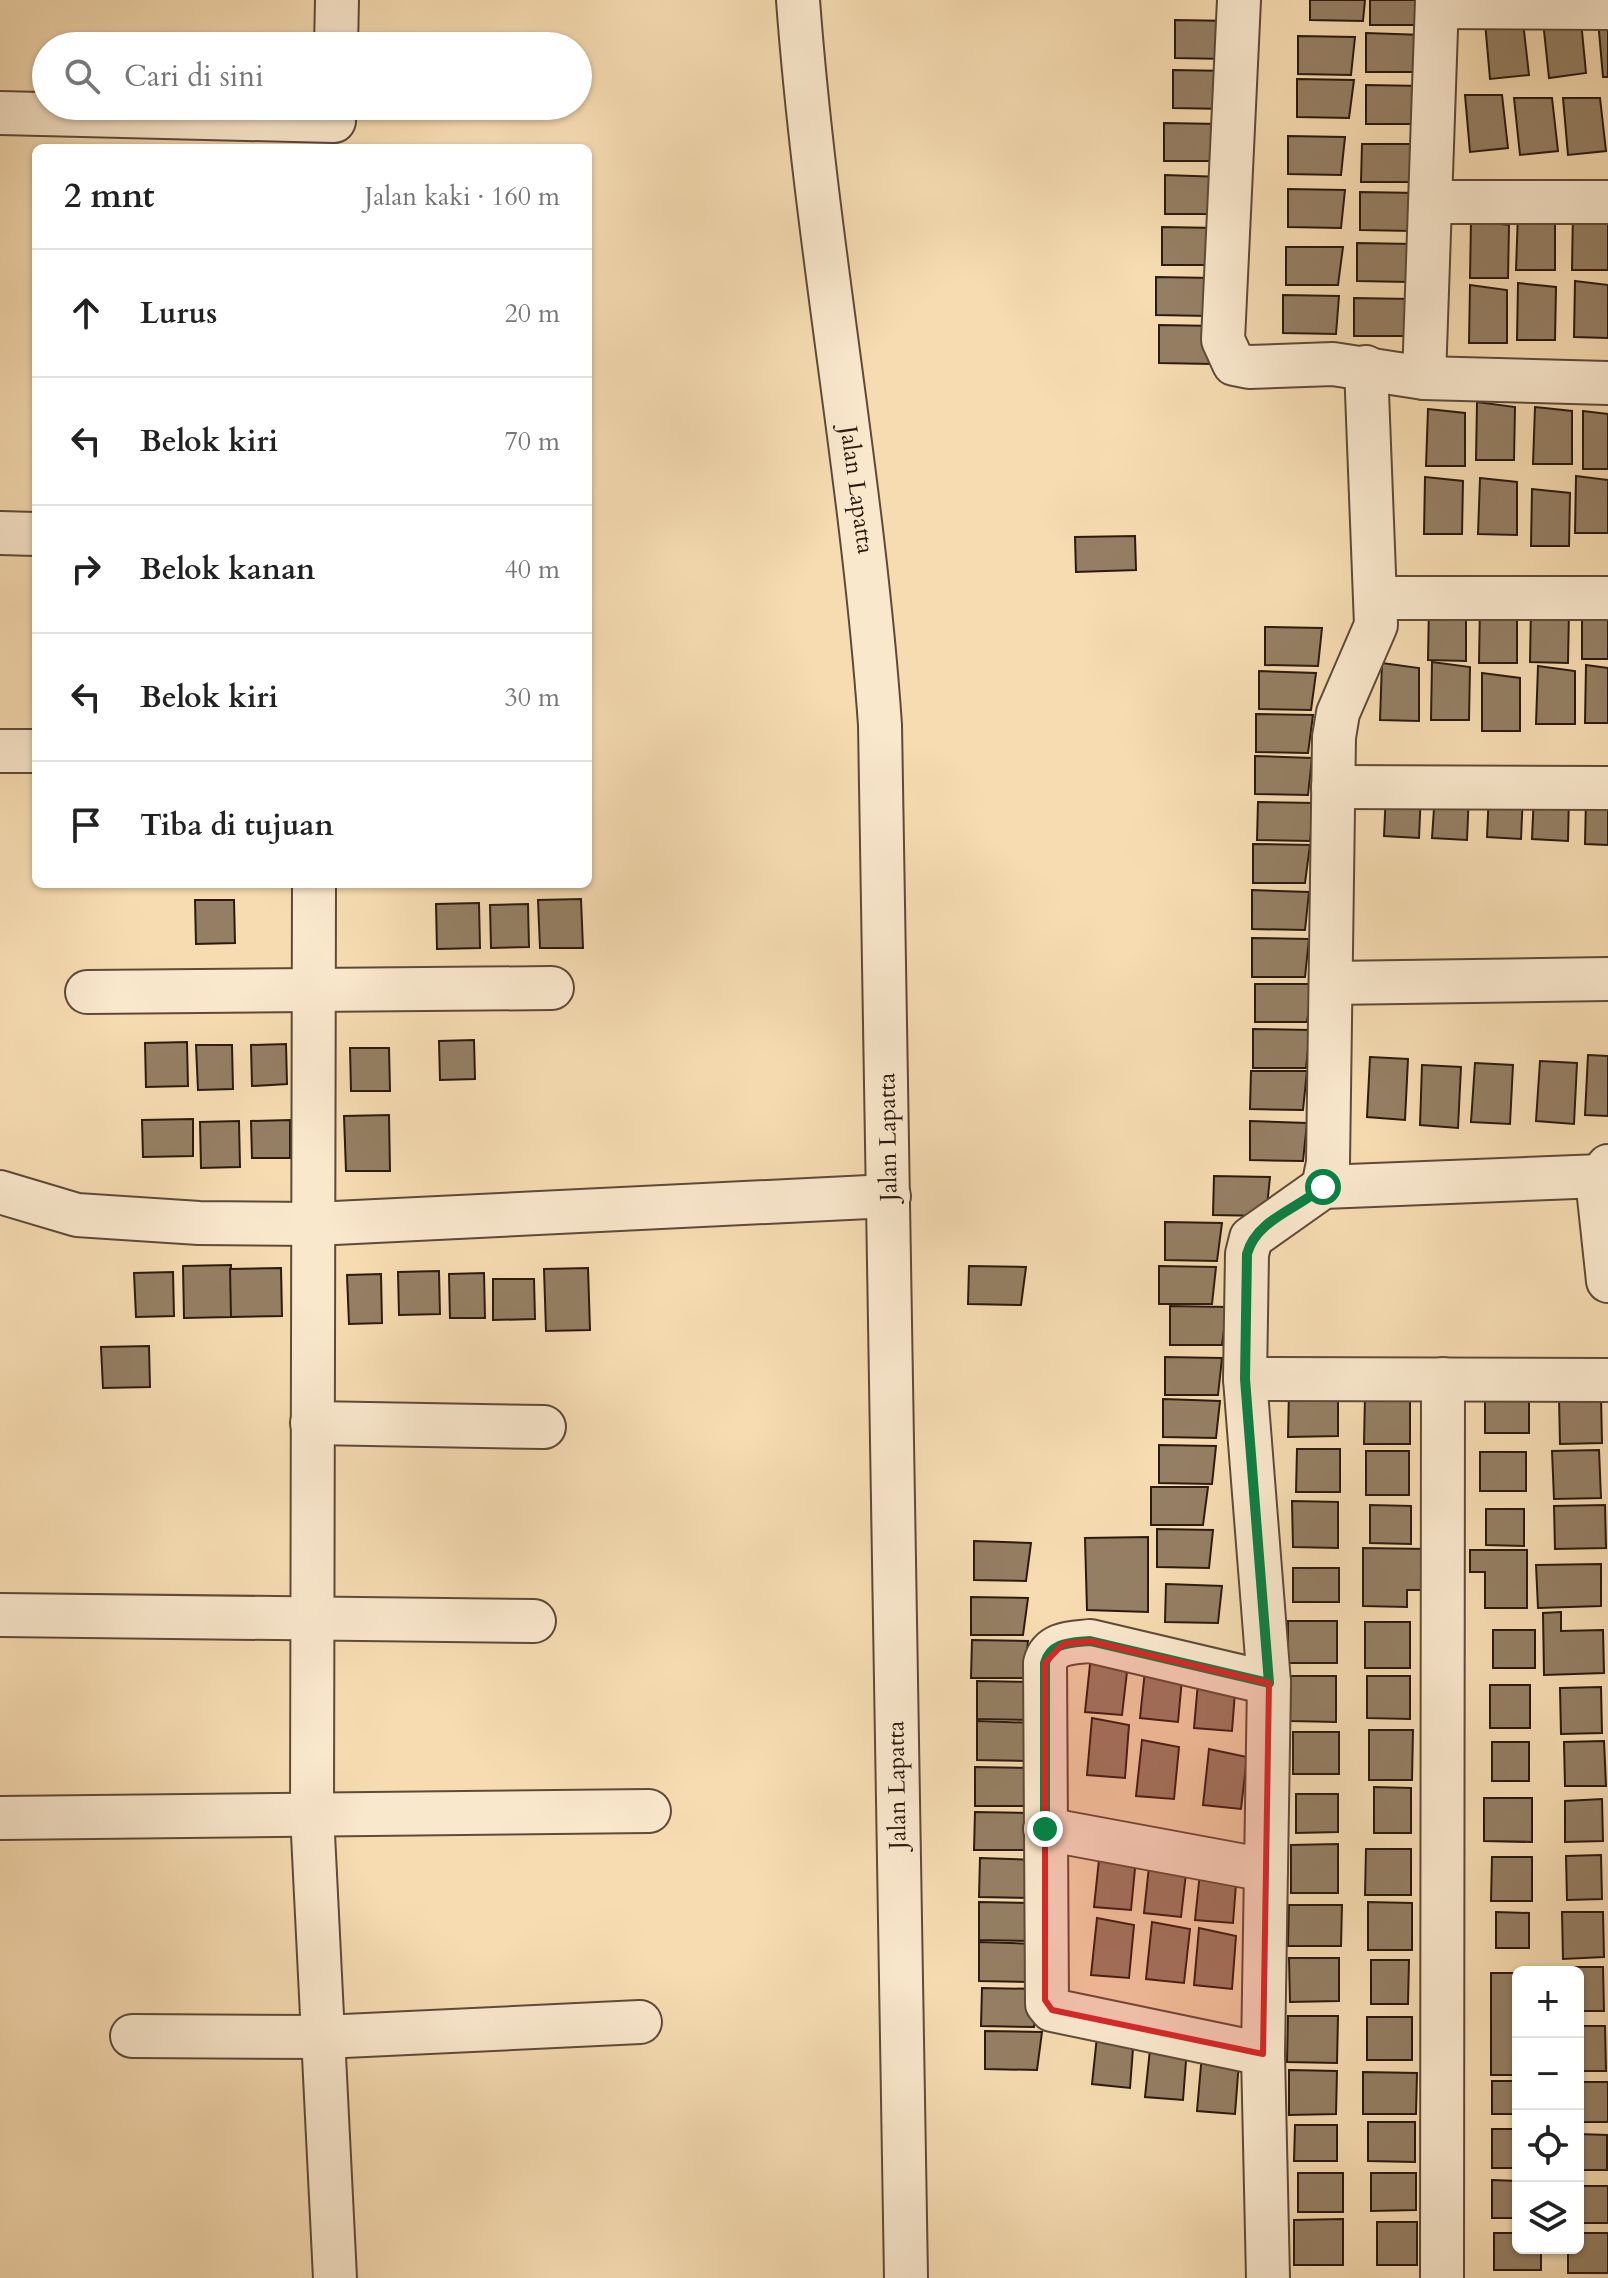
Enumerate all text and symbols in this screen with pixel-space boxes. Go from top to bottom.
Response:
search box [32,32,592,120]
icon: search [60,54,104,98]
text: Cari di sini [124,56,264,97]
text: 2 mnt [64,173,154,219]
text: Jalan kaki · 160 m [364,179,560,214]
icon: ahead [64,291,108,335]
text: Lurus [140,293,217,334]
text: 20 m [504,296,560,331]
icon: left [64,419,108,463]
text: Belok kiri [140,421,278,462]
street label: Jalan Lapatta [831,421,882,557]
text: 70 m [504,424,560,459]
icon: right [64,547,108,591]
text: Belok kanan [140,549,315,590]
text: 40 m [504,552,560,587]
icon: left [64,675,108,719]
text: Belok kiri [140,677,278,718]
text: 30 m [504,680,560,715]
icon: arrive [64,803,108,847]
text: Tiba di tujuan [140,805,334,846]
street label: Jalan Lapatta [870,1072,906,1205]
route start [1305,1169,1341,1205]
street label: Jalan Lapatta [879,1720,915,1853]
route end [1027,1811,1063,1847]
map controls [1512,1966,1584,2254]
button: + [1512,1966,1584,2038]
button: − [1512,2038,1584,2110]
button: locate [1512,2110,1584,2182]
button: layers [1512,2182,1584,2254]

